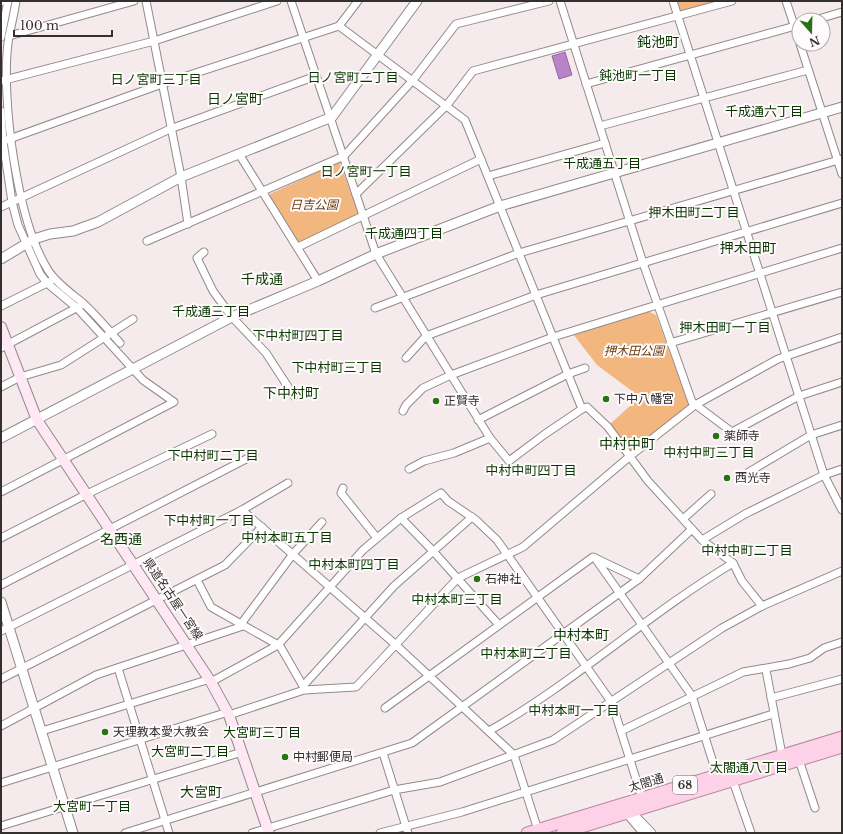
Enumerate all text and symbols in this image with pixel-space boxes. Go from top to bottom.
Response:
scale bar [14,12,112,38]
north arrow [791,12,831,52]
text: 100 m [20,18,59,33]
district label: 鈍池町 [637,33,679,51]
text: N [807,33,822,50]
district label: 鈍池町一丁目 [599,67,677,84]
district label: 日ノ宮町二丁目 [307,69,399,86]
district label: 日ノ宮町三丁目 [110,71,202,88]
district label: 日ノ宮町 [207,90,263,108]
district label: 千成通六丁目 [725,103,803,120]
district label: 千成通五丁目 [563,155,641,172]
district label: 日ノ宮町一丁目 [320,163,412,180]
park label: 日吉公園 [290,197,340,212]
district label: 押木田町二丁目 [648,204,740,221]
district label: 千成通四丁目 [365,225,443,242]
district label: 押木田町 [720,239,776,257]
district label: 千成通 [241,270,283,288]
district label: 千成通三丁目 [172,303,250,320]
district label: 押木田町一丁目 [679,319,771,336]
district label: 下中村町四丁目 [252,327,344,344]
park label: 押木田公園 [604,343,666,358]
district label: 下中村町三丁目 [291,359,383,376]
district label: 下中村町 [263,384,319,402]
place label: 下中八幡宮 [614,391,674,406]
place label: 正賢寺 [444,393,480,408]
marker: 下中八幡宮 [601,394,611,404]
marker: 正賢寺 [431,396,441,406]
place label: 薬師寺 [724,428,760,443]
marker: 薬師寺 [711,431,721,441]
district label: 中村中町 [599,435,655,453]
district label: 中村中町三丁目 [663,444,755,461]
district label: 下中村町二丁目 [167,447,259,464]
district label: 中村中町四丁目 [485,462,577,479]
place label: 西光寺 [735,470,771,485]
marker: 西光寺 [722,473,732,483]
district label: 下中村町一丁目 [163,512,255,529]
district label: 中村本町五丁目 [241,529,333,546]
district label: 名西通 [100,530,142,548]
district label: 中村中町二丁目 [701,542,793,559]
street label: 県道名古屋一宮線 [140,555,206,643]
district label: 中村本町四丁目 [308,556,400,573]
place label: 石神社 [485,571,521,586]
marker: 石神社 [472,574,482,584]
district label: 中村本町三丁目 [411,591,503,608]
district label: 中村本町 [553,626,609,644]
district label: 中村本町二丁目 [480,645,572,662]
district label: 中村本町一丁目 [528,702,620,719]
place label: 天理教本愛大教会 [113,724,209,739]
district label: 大宮町三丁目 [223,724,301,741]
marker: 天理教本愛大教会 [100,727,110,737]
district label: 大宮町二丁目 [151,743,229,760]
place label: 中村郵便局 [293,749,353,764]
marker: 中村郵便局 [280,752,290,762]
district label: 太閤通八丁目 [710,759,788,776]
street label: 太閤通 [626,770,665,795]
road number: 68 [673,776,697,794]
district label: 大宮町 [180,783,222,801]
district label: 大宮町一丁目 [53,798,131,815]

